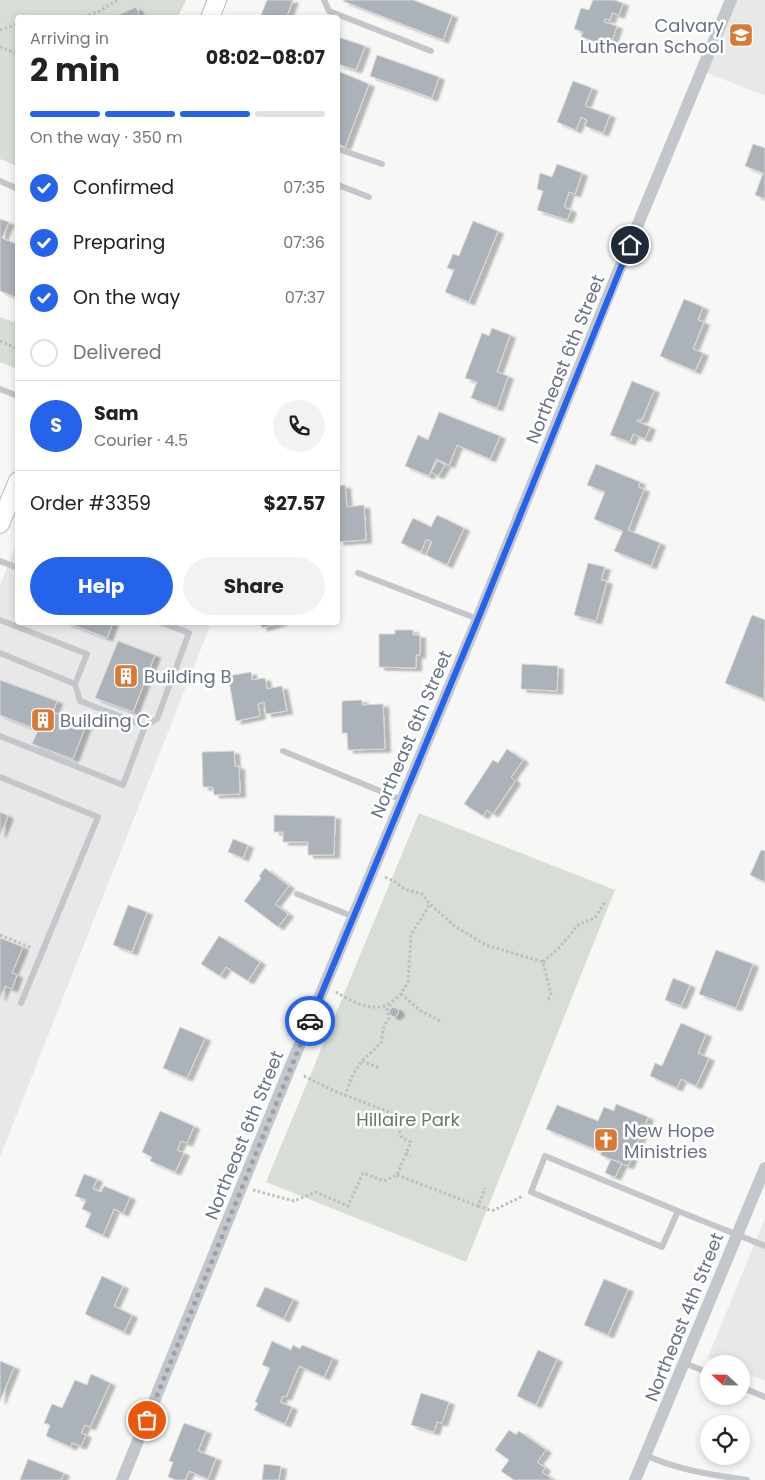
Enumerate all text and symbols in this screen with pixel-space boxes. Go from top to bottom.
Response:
place label: Calvary Lutheran School [580,13,724,59]
school or university icon: Calvary Lutheran School [728,22,754,48]
text: Arriving in [30,27,109,50]
text: 08:02–08:07 [206,44,325,71]
text: 2 min [30,47,120,92]
text: On the way · 350 m [30,126,183,149]
icon: check [30,174,58,202]
text: Confirmed [73,174,174,201]
text: 07:35 [283,176,325,199]
pin [609,224,651,266]
icon: check [30,229,58,257]
text: Preparing [73,229,165,256]
text: 07:36 [283,231,325,254]
icon: home [616,231,644,259]
street label: Northeast 6th Street [520,271,610,447]
icon: check [30,284,58,312]
text: On the way [73,284,180,311]
text: 07:37 [285,286,325,309]
text: Delivered [73,339,162,366]
text: Sam [94,400,139,427]
button: phone [273,400,325,452]
text: S [50,412,62,439]
text: Courier · 4.5 [94,429,188,452]
text: Order #3359 [30,490,151,517]
text: $27.57 [264,490,325,517]
button: Help [30,557,173,615]
button: Share [183,557,325,615]
street label: Northeast 6th Street [364,646,458,822]
building icon: Building B [113,663,139,689]
place label: Building B [144,664,232,689]
building icon: Building C [30,707,56,733]
place label: Building C [60,708,150,733]
courier [285,996,335,1046]
icon: car [296,1007,324,1035]
street label: Northeast 6th Street [199,1047,289,1223]
park label: Hillaire Park [356,1107,461,1132]
place label: New Hope Ministries [624,1118,715,1164]
church icon: New Hope Ministries [593,1127,619,1153]
street label: Northeast 4th Street [639,1229,729,1405]
north arrow [700,1355,750,1405]
map controls [700,1355,750,1465]
pin [126,1399,168,1441]
icon: bag [133,1406,161,1434]
button: locate [700,1415,750,1465]

